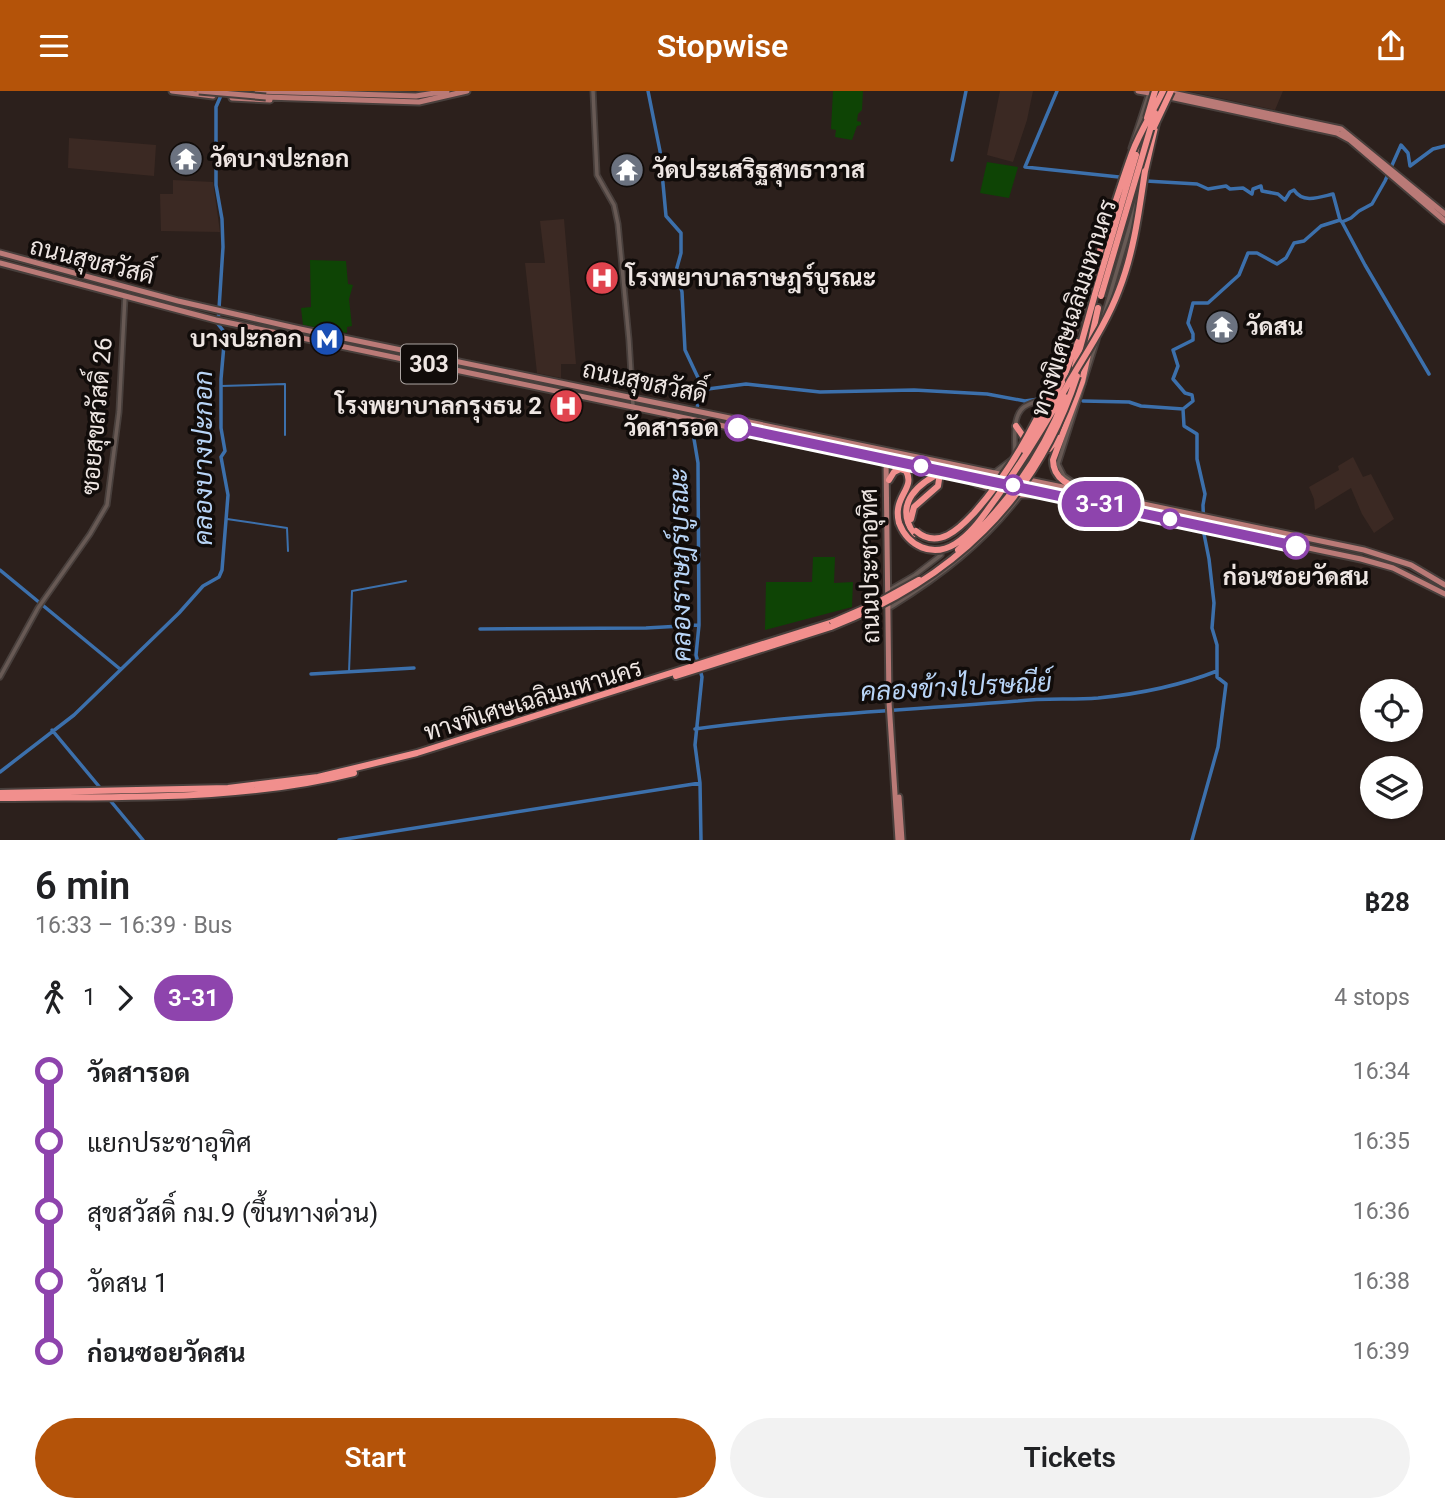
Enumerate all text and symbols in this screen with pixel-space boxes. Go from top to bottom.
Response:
icon: menu [35,27,73,65]
text: Stopwise [657,27,788,65]
icon: share [1372,27,1410,65]
temple icon: วัดบางปะกอก [167,140,205,178]
place label: วัดบางปะกอก [210,144,349,173]
temple icon: วัดประเสริฐสุทธาวาส [608,151,646,189]
place label: วัดประเสริฐสุทธาวาส [652,155,865,187]
street label: ทางพิเศษเฉลิมมหานคร [1026,196,1122,420]
street label: ถนนสุขสวัสดิ์ [26,224,159,292]
hospital icon: โรงพยาบาลราษฎร์บูรณะ [583,259,621,297]
place label: โรงพยาบาลราษฎร์บูรณะ [624,262,876,294]
temple icon: วัดสน [1203,308,1241,346]
place label: วัดสน [1246,312,1304,341]
metro station icon: บางปะกอก [308,320,346,358]
place label: บางปะกอก [190,325,302,353]
street label: ซอยสุขสวัสดิ์ 26 [68,335,120,496]
road number: 303 [401,345,457,383]
street label: ถนนสุขสวัสดิ์ [580,347,712,411]
water label: คลองบางปะกอก [188,370,218,546]
hospital icon: โรงพยาบาลกรุงธน 2 [547,387,585,425]
place label: โรงพยาบาลกรุงธน 2 [333,390,542,423]
place label: วัดสารอด [624,413,719,442]
marker: วัดสารอด [725,415,751,441]
unlabelled marker [911,456,931,476]
water label: คลองราษฎร์บูรณะ [661,468,700,662]
unlabelled marker [1003,475,1023,495]
line badge: 3-31 [1052,481,1150,527]
street label: ถนนประชาอุทิศ [855,488,887,644]
text: 3-31 [1076,490,1126,518]
unlabelled marker [1160,509,1180,529]
marker: ก่อนซอยวัดสน [1283,533,1309,559]
place label: ก่อนซอยวัดสน [1223,562,1369,591]
street label: ทางพิเศษเฉลิมมหานคร [421,653,645,747]
water label: คลองข้างไปรษณีย์ [859,665,1056,707]
map controls [1360,679,1423,819]
button: locate [1360,679,1423,742]
button: layers [1360,756,1423,819]
text: 6 min [35,864,130,908]
text: ฿28 [1364,887,1410,917]
text: 16:33 – 16:39 · Bus [35,912,232,939]
icon: walk [35,979,73,1017]
icon: forward [106,979,144,1017]
text: 1 [83,984,96,1011]
text: 3-31 [168,984,219,1012]
text: 4 stops [1334,984,1410,1011]
text: วัดสารอด [87,1058,190,1088]
text: 16:34 [1353,1058,1410,1085]
text: แยกประชาอุทิศ [87,1128,252,1158]
text: 16:35 [1353,1128,1410,1155]
text: สุขสวัสดิ์ กม.9 (ขึ้นทางด่วน) [87,1198,378,1228]
text: 16:36 [1353,1198,1410,1225]
text: วัดสน 1 [87,1268,168,1298]
text: 16:38 [1353,1268,1410,1295]
text: ก่อนซอยวัดสน [87,1338,246,1368]
text: 16:39 [1353,1338,1410,1365]
button: Start [35,1418,716,1498]
button: Tickets [730,1418,1410,1498]

